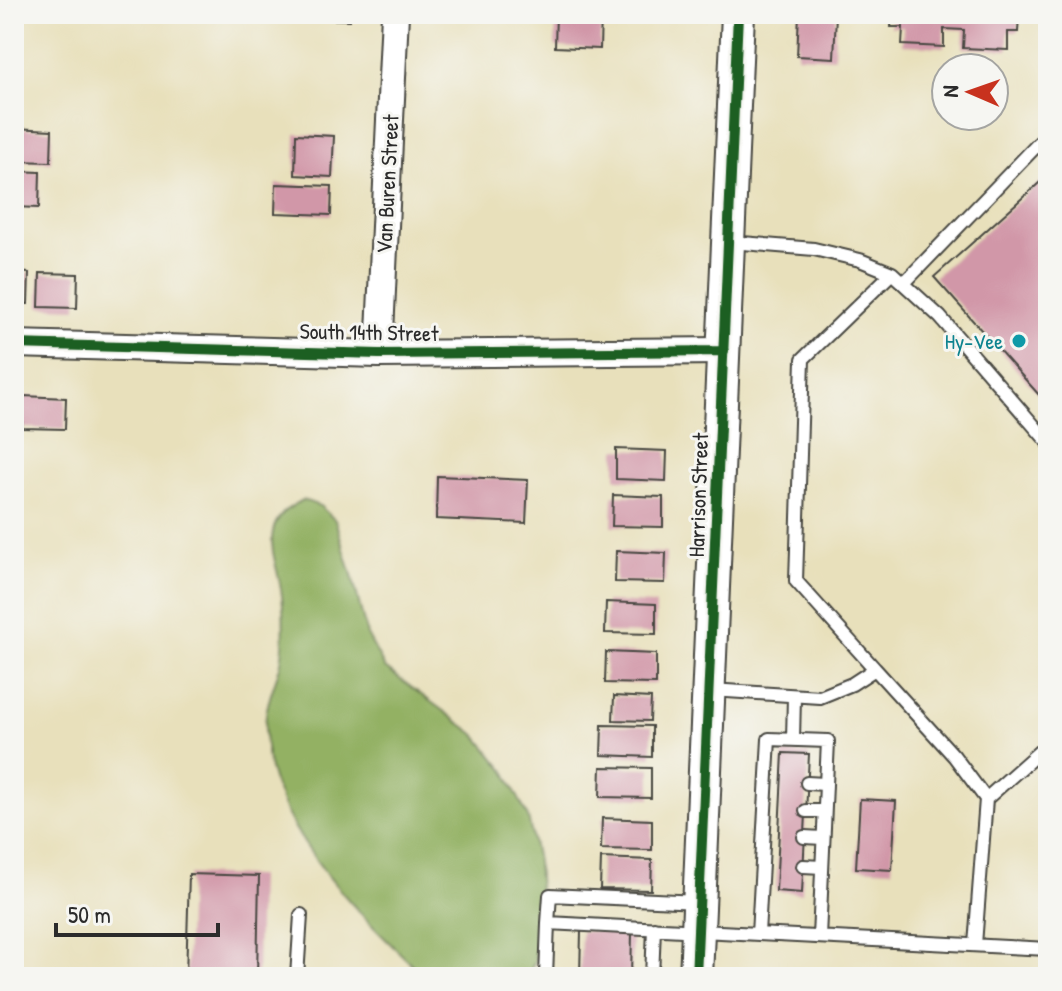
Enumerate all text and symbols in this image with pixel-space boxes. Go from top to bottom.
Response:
north arrow [930,52,1010,132]
text: N [935,85,965,98]
street label: Van Buren Street [368,113,406,254]
street label: South 14th Street [299,316,439,348]
place label: Hy-Vee [945,326,1003,356]
marker: Hy-Vee [1010,332,1028,350]
street label: Harrison Street [681,432,715,558]
scale bar [56,887,218,937]
text: 50 m [68,898,111,930]

